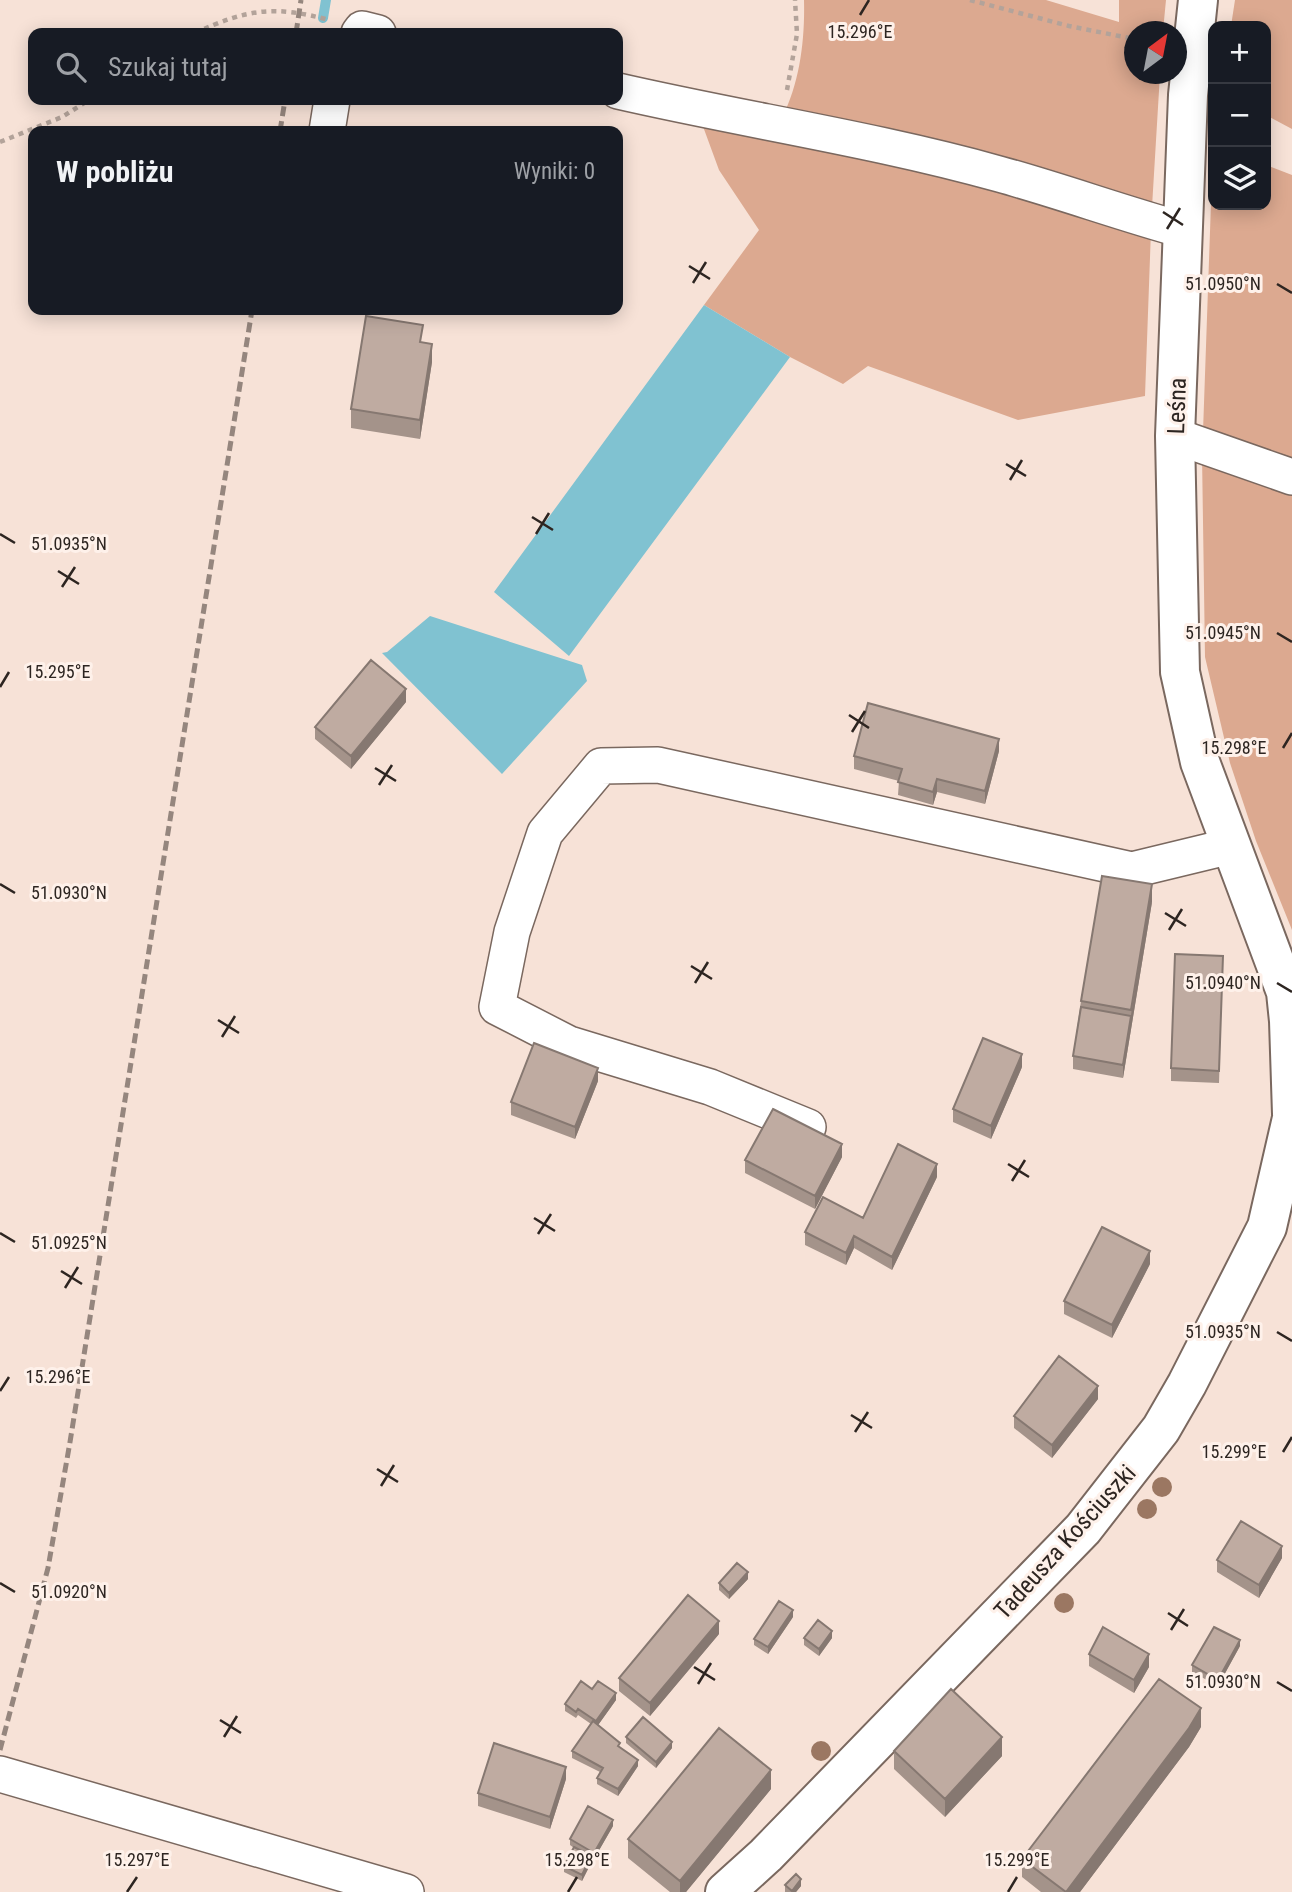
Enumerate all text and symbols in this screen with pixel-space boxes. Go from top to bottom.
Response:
text: 15.296°E [828,21,892,42]
north arrow [1124,21,1187,84]
map controls [1208,21,1271,210]
button: + [1208,21,1271,84]
search box [28,28,623,105]
icon: search [52,48,90,86]
text: Szukaj tutaj [108,52,228,82]
button: − [1208,84,1271,147]
button: layers [1208,147,1271,210]
text: W pobliżu [56,154,173,189]
text: Wyniki: 0 [514,158,595,185]
text: 51.0950°N [1185,273,1261,294]
street label: Leśna [1162,377,1192,435]
text: 51.0935°N [31,533,107,554]
text: 51.0945°N [1185,622,1261,643]
text: 15.295°E [26,661,90,682]
text: 15.298°E [1202,737,1266,758]
text: 51.0930°N [31,882,107,903]
text: 51.0940°N [1185,972,1261,993]
text: 51.0925°N [31,1232,107,1253]
text: 51.0935°N [1185,1321,1261,1342]
text: 15.296°E [26,1366,90,1387]
text: 15.299°E [1202,1441,1266,1462]
street label: Tadeusza Kościuszki [988,1459,1142,1625]
text: 51.0920°N [31,1581,107,1602]
text: 51.0930°N [1185,1671,1261,1692]
text: 15.297°E [105,1849,169,1870]
text: 15.298°E [545,1849,609,1870]
text: 15.299°E [985,1849,1049,1870]

